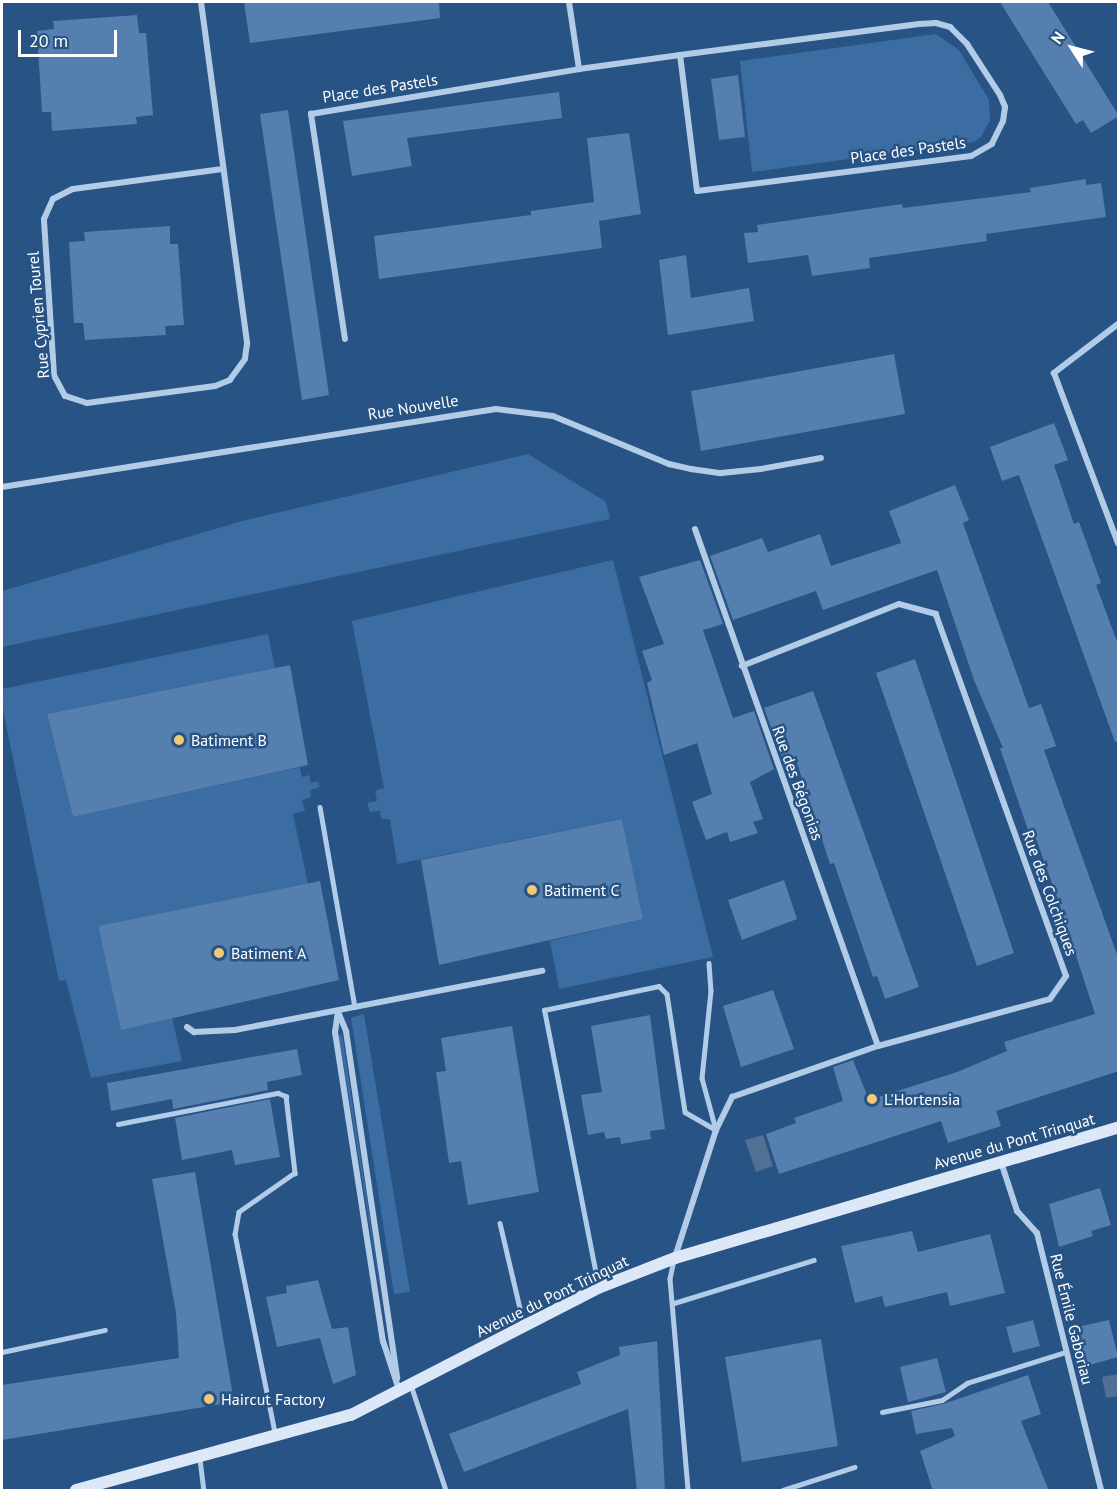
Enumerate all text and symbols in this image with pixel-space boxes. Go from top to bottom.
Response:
scale bar [21,18,120,56]
north arrow [1042,18,1102,78]
text: N [1046,27,1069,48]
text: 20 m [29,29,68,52]
street label: Place des Pastels [321,69,439,107]
street label: Place des Pastels [849,132,967,168]
street label: Rue Cyprien Tourel [23,250,53,380]
street label: Rue Nouvelle [366,390,460,424]
street label: Rue des Bégonias [768,723,828,843]
place label: Batiment B [191,730,267,750]
marker: Batiment B [172,733,186,747]
street label: Rue des Colchiques [1018,828,1082,958]
place label: Batiment C [544,880,620,900]
marker: Batiment C [525,883,539,897]
place label: Batiment A [231,943,307,963]
marker: Batiment A [212,946,226,960]
place label: L'Hortensia [884,1089,960,1109]
marker: L'Hortensia [865,1092,879,1106]
street label: Avenue du Pont Trinquat [931,1109,1097,1173]
street label: Avenue du Pont Trinquat [473,1251,631,1341]
street label: Rue Émile Gaboriau [1046,1251,1098,1387]
place label: Haircut Factory [221,1389,325,1409]
marker: Haircut Factory [202,1392,216,1406]

